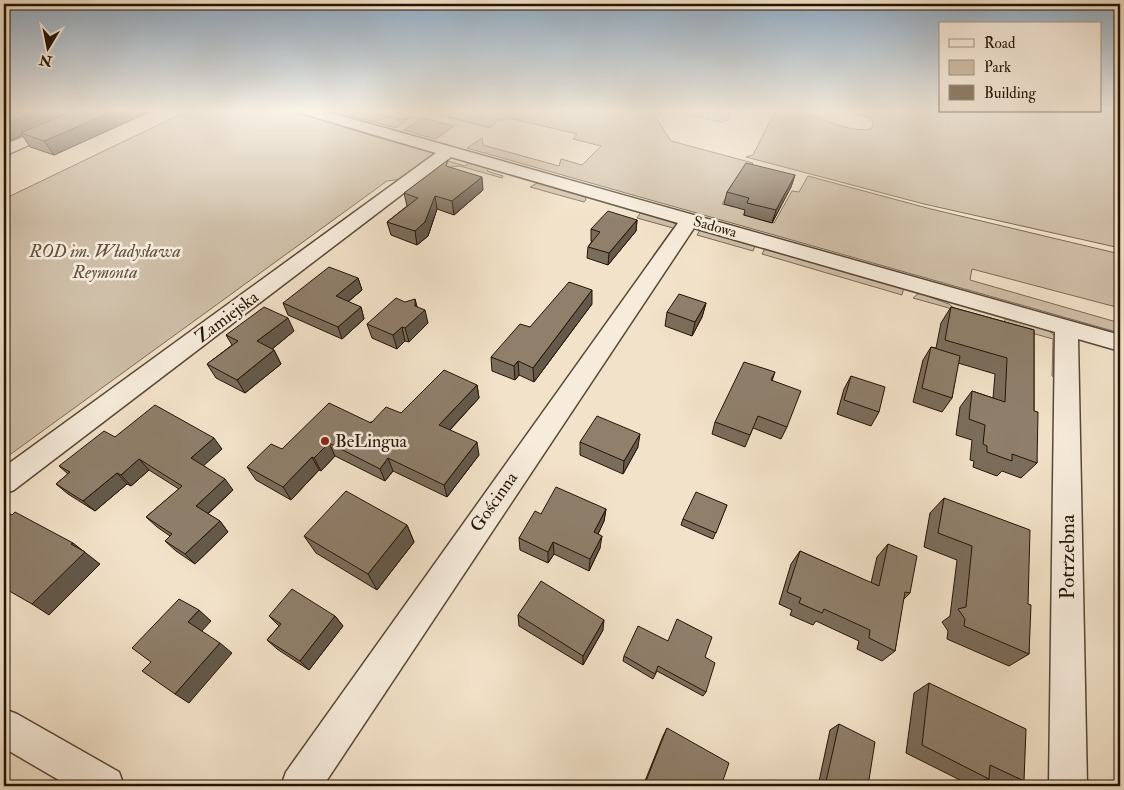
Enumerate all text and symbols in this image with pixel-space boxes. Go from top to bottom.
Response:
north arrow [22,22,72,72]
legend [939,22,1102,112]
text: Road [984,34,1016,53]
text: N [38,51,54,70]
text: Park [984,58,1011,77]
text: Building [984,84,1036,103]
street label: Sadowa [691,212,740,242]
park label: ROD im. Władysława Reymonta [28,240,181,284]
street label: Zamiejska [191,285,264,348]
place label: BeLingua [335,430,408,453]
marker: BeLingua [319,435,331,447]
street label: Gościnna [465,467,523,536]
street label: Potrzebna [1054,514,1081,600]

